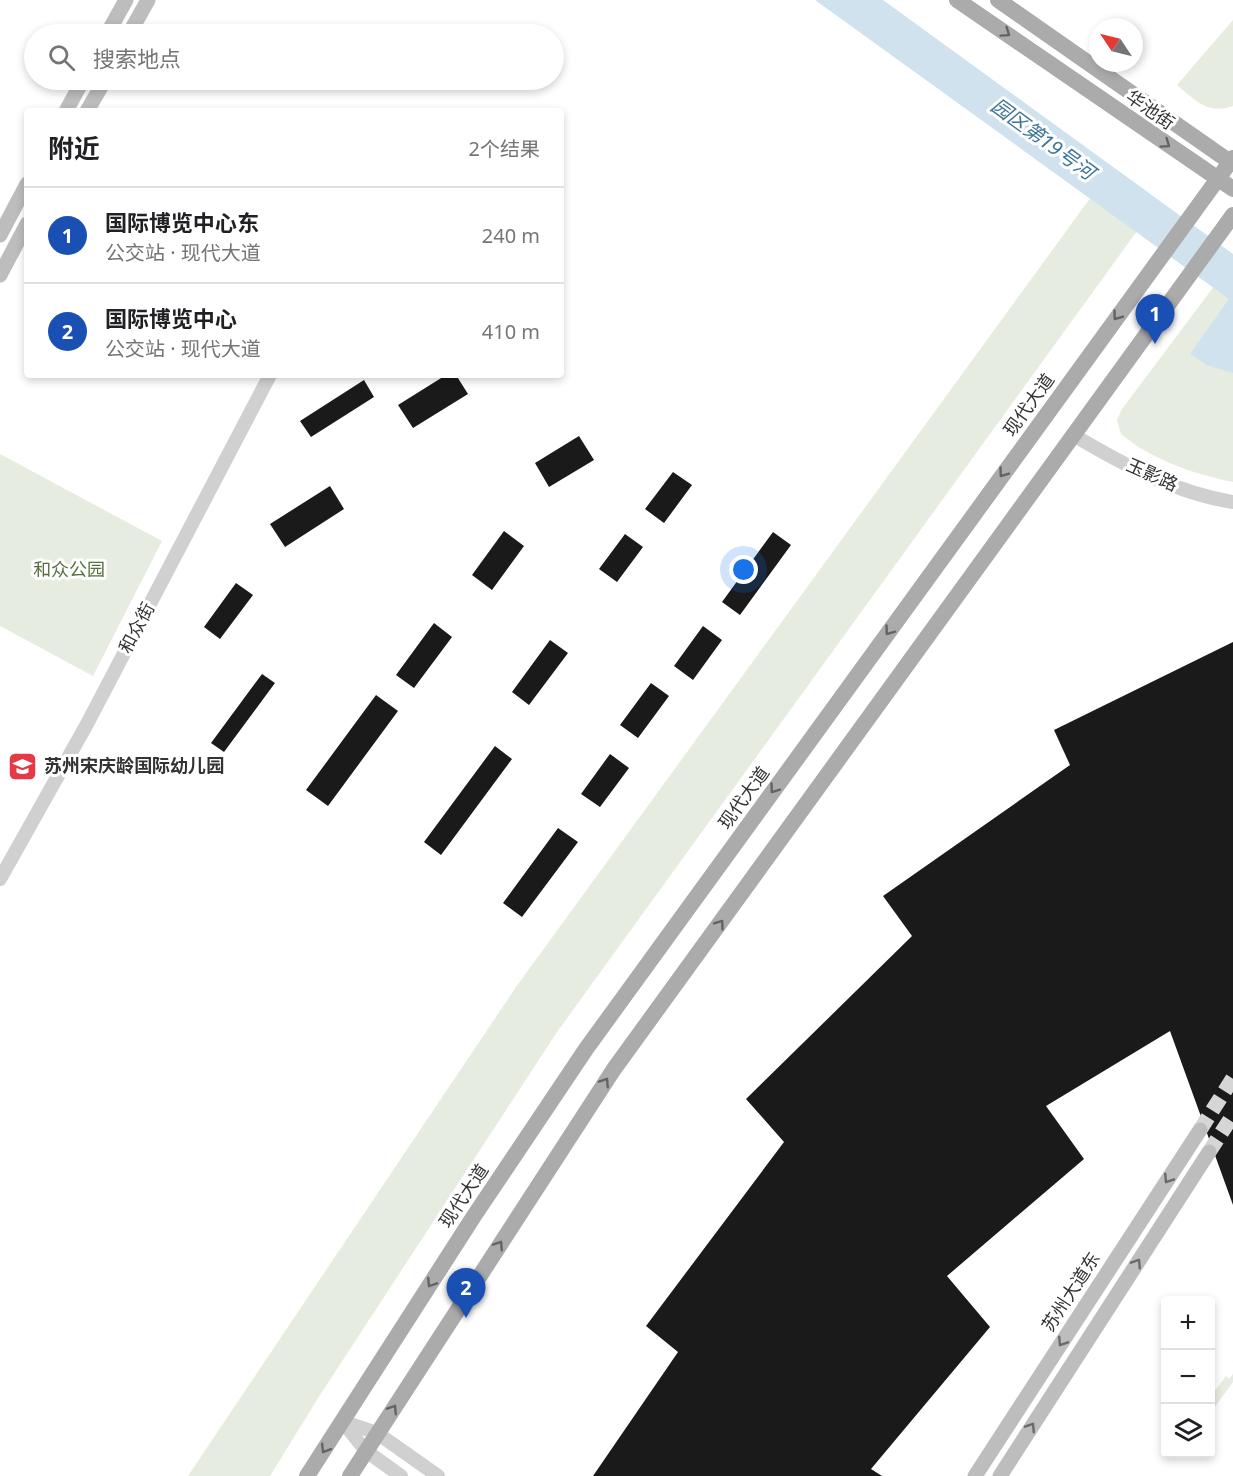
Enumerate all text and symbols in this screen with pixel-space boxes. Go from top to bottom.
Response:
north arrow [1089,18,1143,72]
search box [24,24,564,90]
one-way arrow [999,26,1010,37]
icon: search [45,41,78,74]
text: 搜索地点 [93,43,181,73]
street label: 华池街 [1122,84,1180,134]
water label: 园区第19号河 [986,92,1104,188]
text: 附近 [48,130,100,166]
text: 2个结果 [469,135,540,162]
one-way arrow [1159,137,1170,148]
text: 国际博览中心东 [105,207,259,237]
text: 1 [62,222,73,249]
text: 240 m [482,222,540,249]
text: 公交站 · 现代大道 [105,239,261,266]
pin: 1 [1136,294,1174,344]
text: 国际博览中心 [105,303,237,333]
one-way arrow [1114,309,1125,320]
text: 2 [62,318,73,345]
text: 410 m [482,318,540,345]
text: 公交站 · 现代大道 [105,335,261,362]
street label: 现代大道 [997,368,1059,441]
street label: 玉影路 [1123,452,1182,496]
one-way arrow [999,467,1010,478]
your location [729,555,758,584]
park label: 和众公园 [33,557,105,581]
street label: 和众街 [113,598,159,657]
one-way arrow [885,625,896,636]
school or university icon: 苏州宋庆龄国际幼儿园 [7,750,39,782]
place label: 苏州宋庆龄国际幼儿园 [44,753,224,777]
street label: 现代大道 [712,761,774,834]
one-way arrow [770,783,781,794]
one-way arrow [712,919,723,930]
one-way arrow [598,1078,610,1088]
street label: 现代大道 [433,1159,493,1232]
one-way arrow [1164,1172,1175,1183]
one-way arrow [492,1241,503,1252]
street label: 苏州大道东 [1036,1247,1105,1336]
one-way arrow [1130,1259,1141,1270]
pin: 2 [446,1268,486,1318]
one-way arrow [427,1276,438,1287]
map controls [1161,1296,1215,1458]
button: + [1161,1296,1215,1350]
one-way arrow [1058,1336,1069,1347]
button: − [1161,1350,1215,1404]
button: layers [1161,1404,1215,1458]
one-way arrow [385,1405,397,1415]
one-way arrow [1024,1423,1036,1433]
one-way arrow [320,1443,332,1453]

